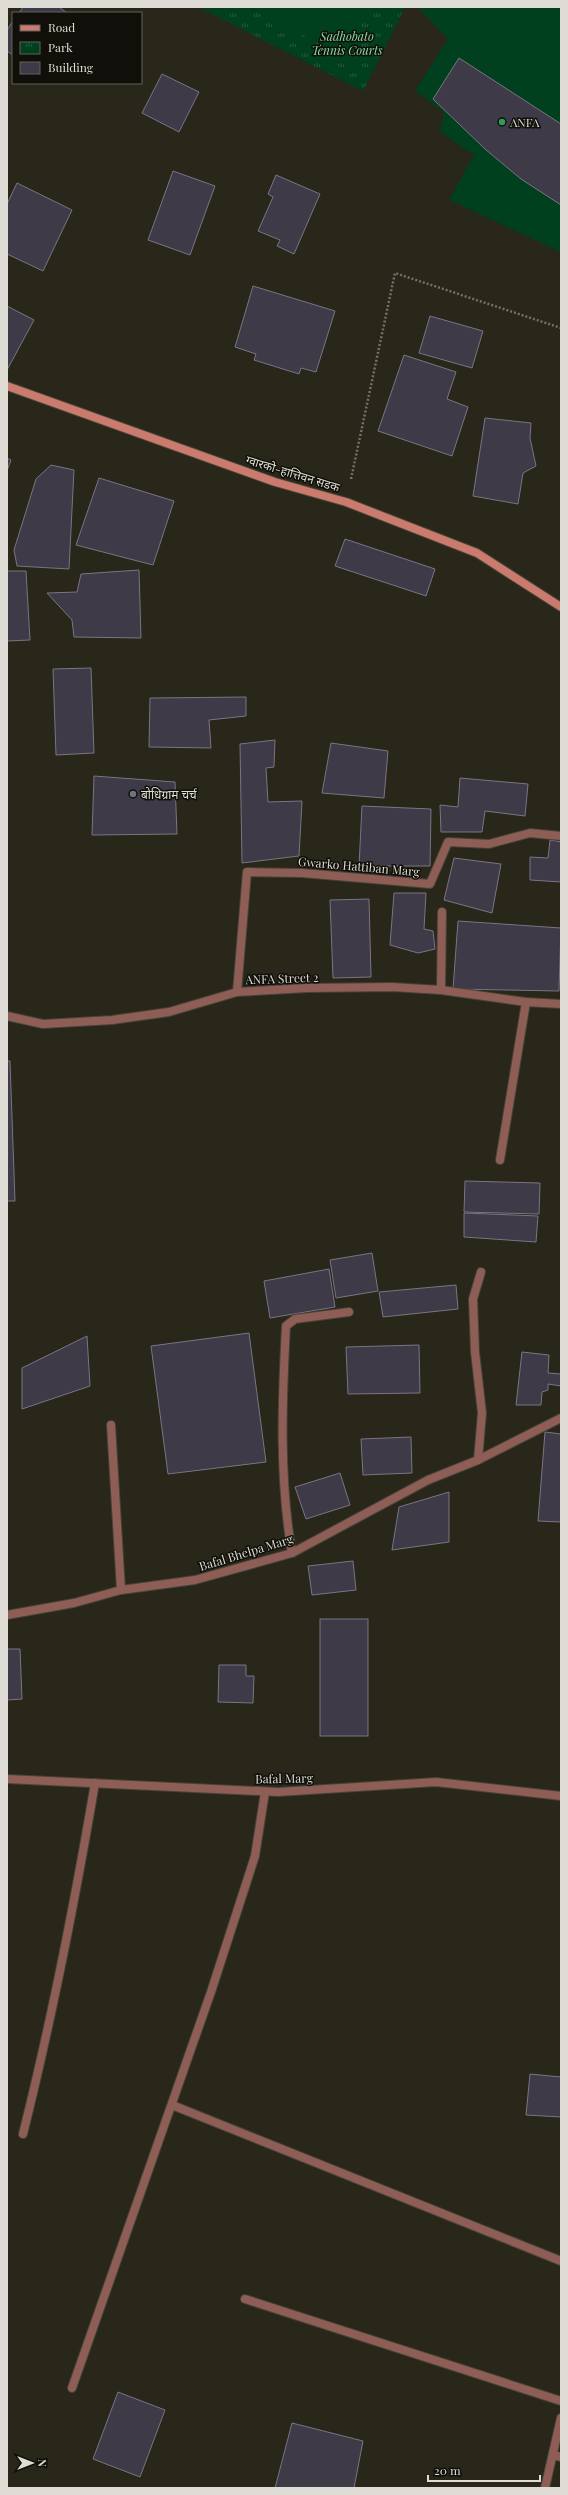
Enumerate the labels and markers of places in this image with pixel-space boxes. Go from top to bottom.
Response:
place label: ANFA [509,114,540,130]
marker: ANFA [497,117,507,127]
place label: बोधिग्राम चर्च [141,786,198,802]
marker: बोधिग्राम चर्च [128,789,138,799]

